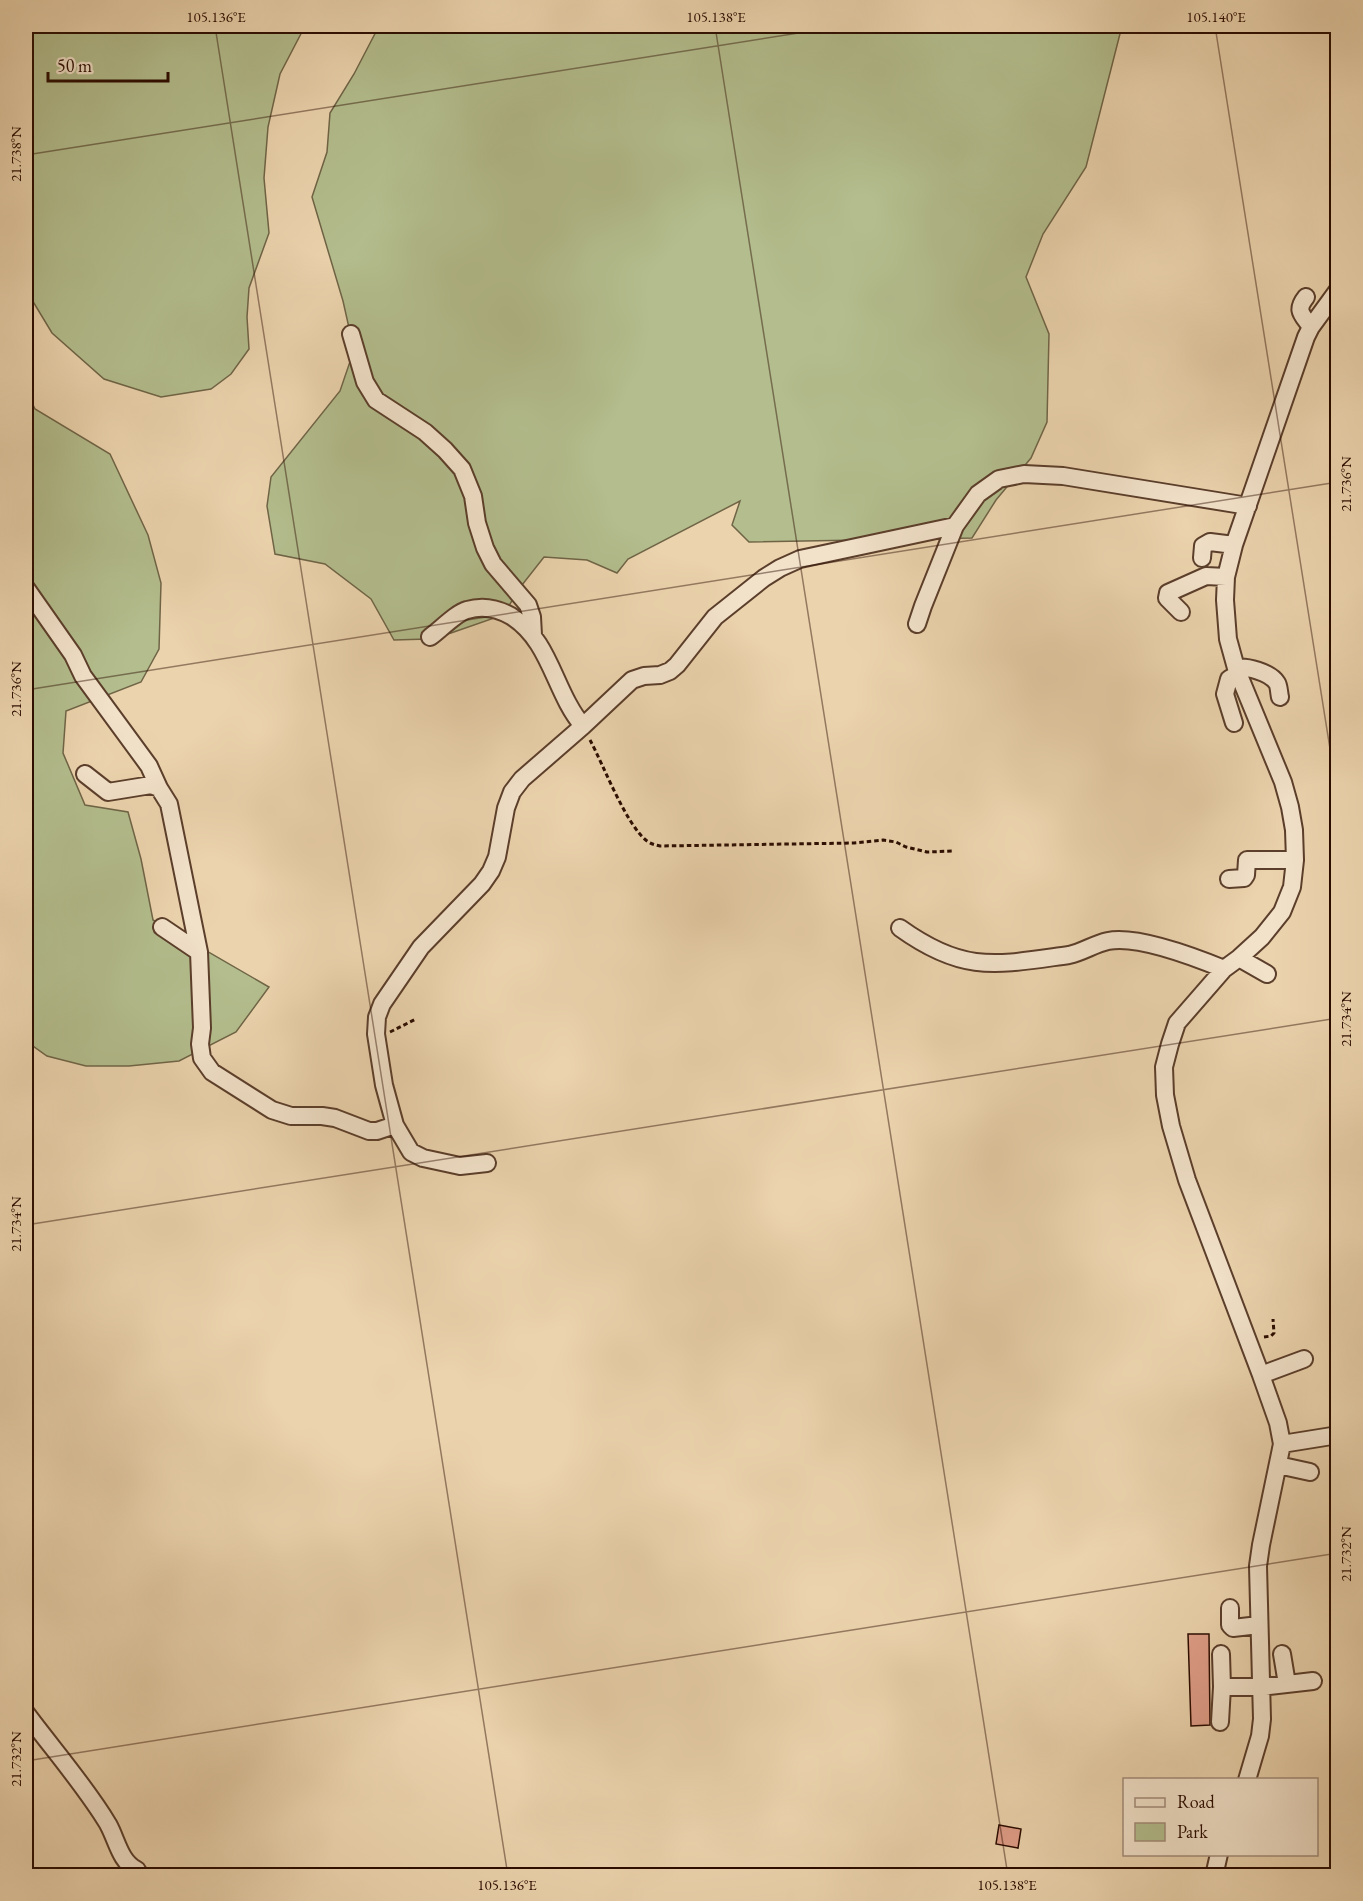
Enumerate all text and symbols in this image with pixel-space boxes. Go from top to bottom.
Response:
text: 105.136°E [186,7,246,26]
text: 105.138°E [686,7,746,26]
text: 105.140°E [1186,7,1246,26]
scale bar [48,45,168,83]
text: 50 m [57,54,92,77]
text: 21.738°N [6,126,25,182]
text: 21.736°N [1336,456,1355,512]
text: 21.736°N [6,661,25,717]
text: 21.734°N [1336,991,1355,1047]
text: 21.734°N [6,1196,25,1252]
text: 21.732°N [1336,1526,1355,1582]
text: 21.732°N [6,1731,25,1787]
legend [1123,1778,1318,1856]
text: Road [1177,1790,1216,1813]
text: Park [1177,1820,1208,1843]
text: 105.136°E [477,1875,537,1894]
text: 105.138°E [977,1875,1037,1894]

